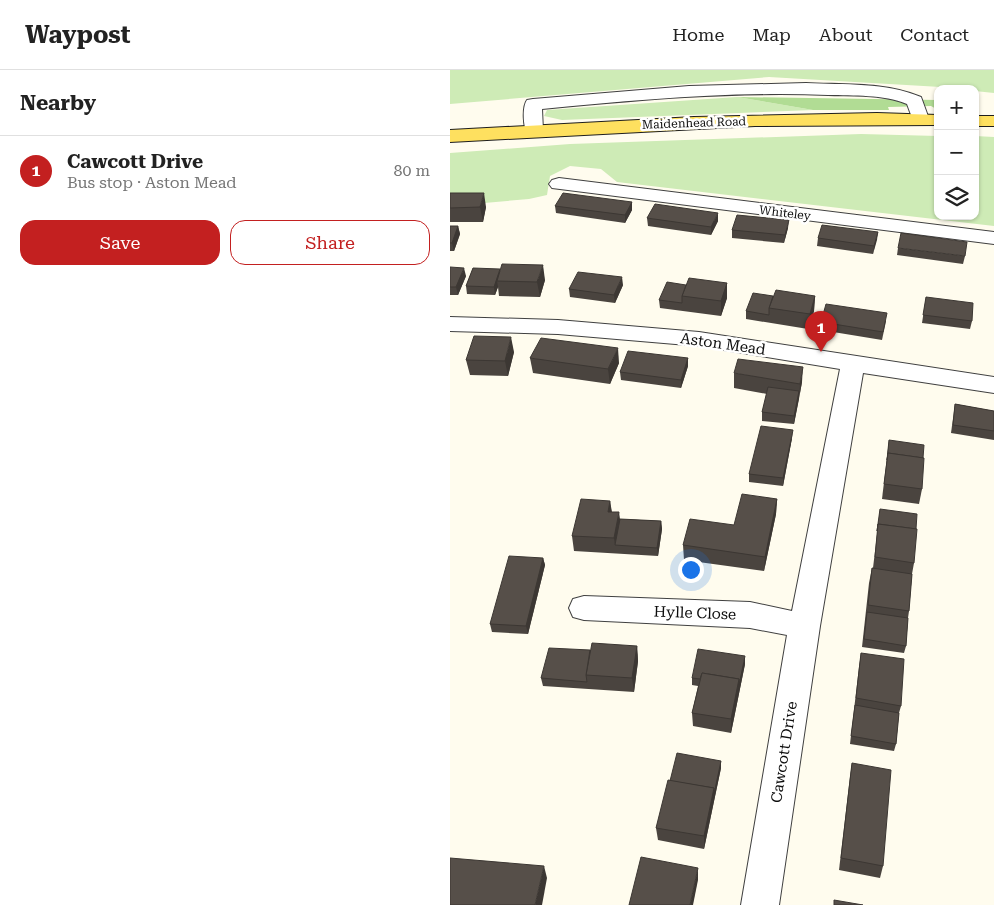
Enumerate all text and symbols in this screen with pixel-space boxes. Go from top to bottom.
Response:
text: Waypost [25,21,130,49]
text: Home [672,24,724,45]
text: Map [752,24,791,45]
text: About [819,24,872,45]
text: Contact [900,24,969,45]
map controls [934,85,979,220]
button: + [934,85,979,130]
text: Nearby [20,91,96,115]
street label: Maidenhead Road [642,114,747,132]
button: − [934,130,979,175]
text: Cawcott Drive [67,150,203,173]
text: 1 [32,161,40,180]
text: 80 m [393,161,430,180]
text: Bus stop · Aston Mead [67,173,237,192]
button: layers [934,175,979,220]
street label: Whiteley [758,203,813,223]
button: Save [20,220,220,265]
button: Share [230,220,430,265]
pin: 1 [805,311,837,352]
street label: Aston Mead [679,329,767,359]
your location [678,557,704,583]
street label: Hylle Close [653,603,737,623]
street label: Cawcott Drive [767,700,801,804]

